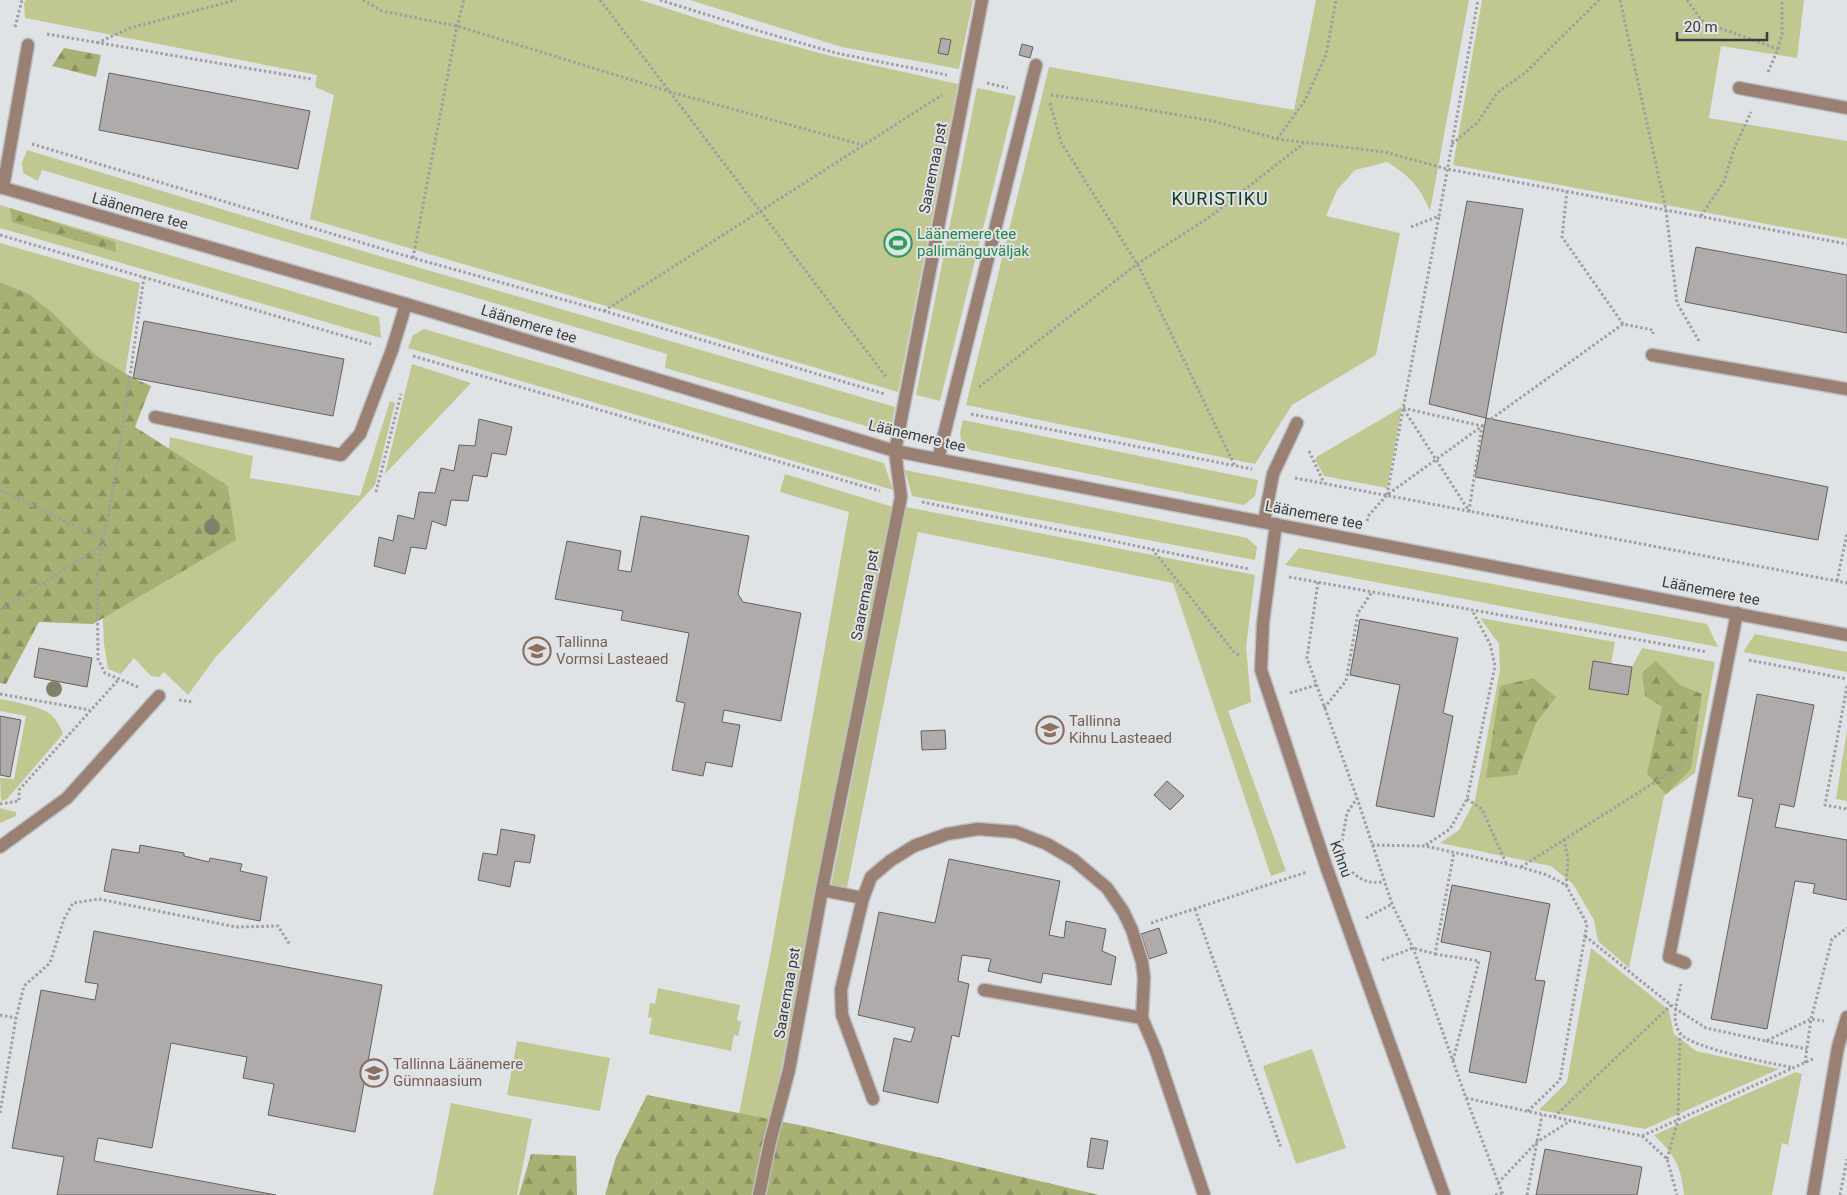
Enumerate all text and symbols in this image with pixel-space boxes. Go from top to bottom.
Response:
scale bar [1677,10,1767,42]
text: 20 m [1684,18,1718,36]
street label: Saaremaa pst [915,121,951,215]
district label: KURISTIKU [1171,188,1269,209]
street label: Läänemere tee [90,189,190,233]
place label: Läänemere tee pallimänguväljak [917,225,1030,260]
sports icon: Läänemere tee pallimänguväljak [883,228,913,258]
street label: Läänemere tee [479,301,579,347]
street label: Läänemere tee [867,416,967,456]
street label: Läänemere tee [1264,497,1364,533]
street label: Saaremaa pst [847,548,883,642]
street label: Läänemere tee [1661,573,1761,609]
place label: Tallinna Vormsi Lasteaed [556,633,669,668]
school or university icon: Tallinna Vormsi Lasteaed [522,636,552,666]
place label: Tallinna Kihnu Lasteaed [1069,712,1172,747]
school or university icon: Tallinna Kihnu Lasteaed [1035,715,1065,745]
street label: Kihnu [1326,838,1356,880]
street label: Saaremaa pst [770,946,804,1040]
place label: Tallinna Läänemere Gümnaasium [393,1055,523,1090]
school or university icon: Tallinna Läänemere Gümnaasium [359,1058,389,1088]

